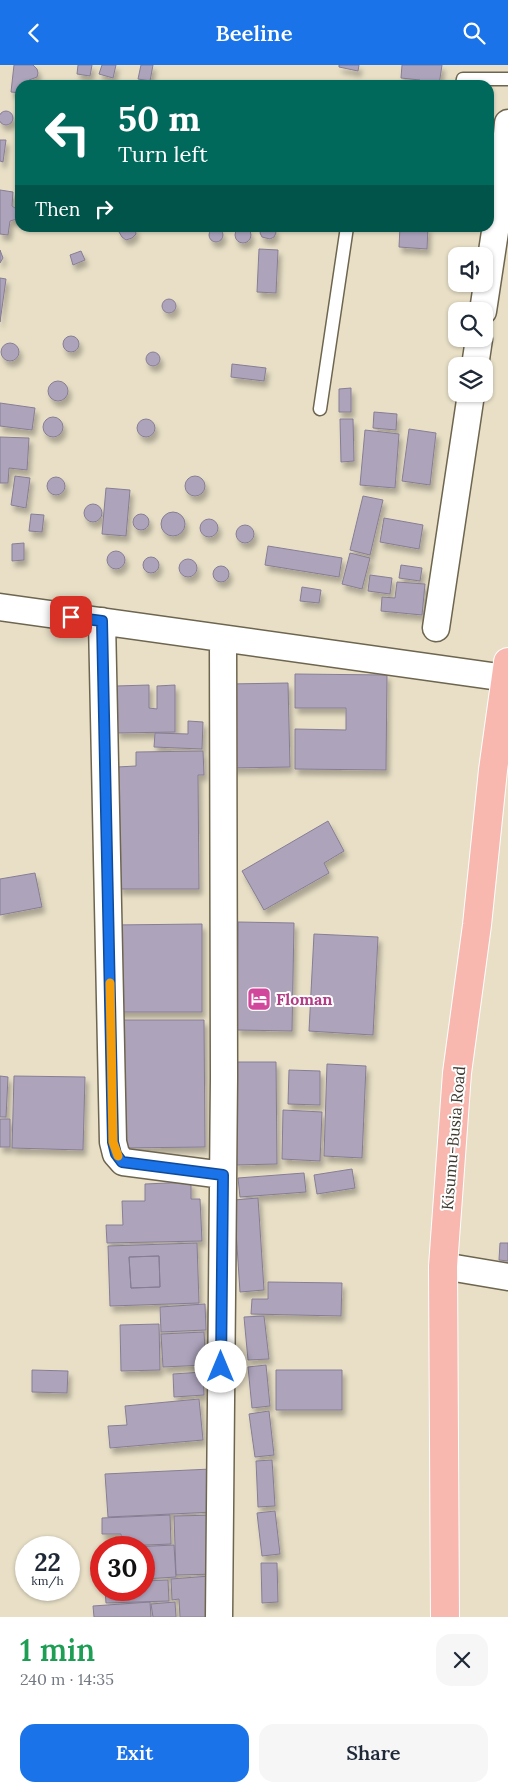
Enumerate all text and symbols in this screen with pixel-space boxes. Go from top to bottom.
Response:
icon: back [20,19,48,47]
text: Beeline [215,19,293,47]
icon: search [460,19,488,47]
text: 50 m [118,96,201,141]
icon: left [35,100,100,165]
text: Turn left [118,140,208,168]
icon: right [90,195,118,223]
text: Then [35,197,80,221]
map controls [448,247,493,402]
button: sound [448,247,493,292]
button: search [448,302,493,347]
button: layers [448,357,493,402]
pin [50,596,92,638]
icon: arrive [57,603,85,631]
hotel icon: Floman [246,986,272,1012]
place label: Floman [276,989,333,1009]
street label: Kisumu-Busia Road [437,1065,469,1211]
position arrow [194,1340,246,1392]
speed limit sign: 30 [90,1536,155,1601]
text: 22 [34,1546,61,1578]
text: km/h [31,1573,64,1588]
text: 1 min [20,1631,95,1669]
button: close [436,1634,488,1686]
text: 240 m · 14:35 [20,1669,114,1689]
button: Exit [20,1724,249,1782]
button: Share [259,1724,488,1782]

